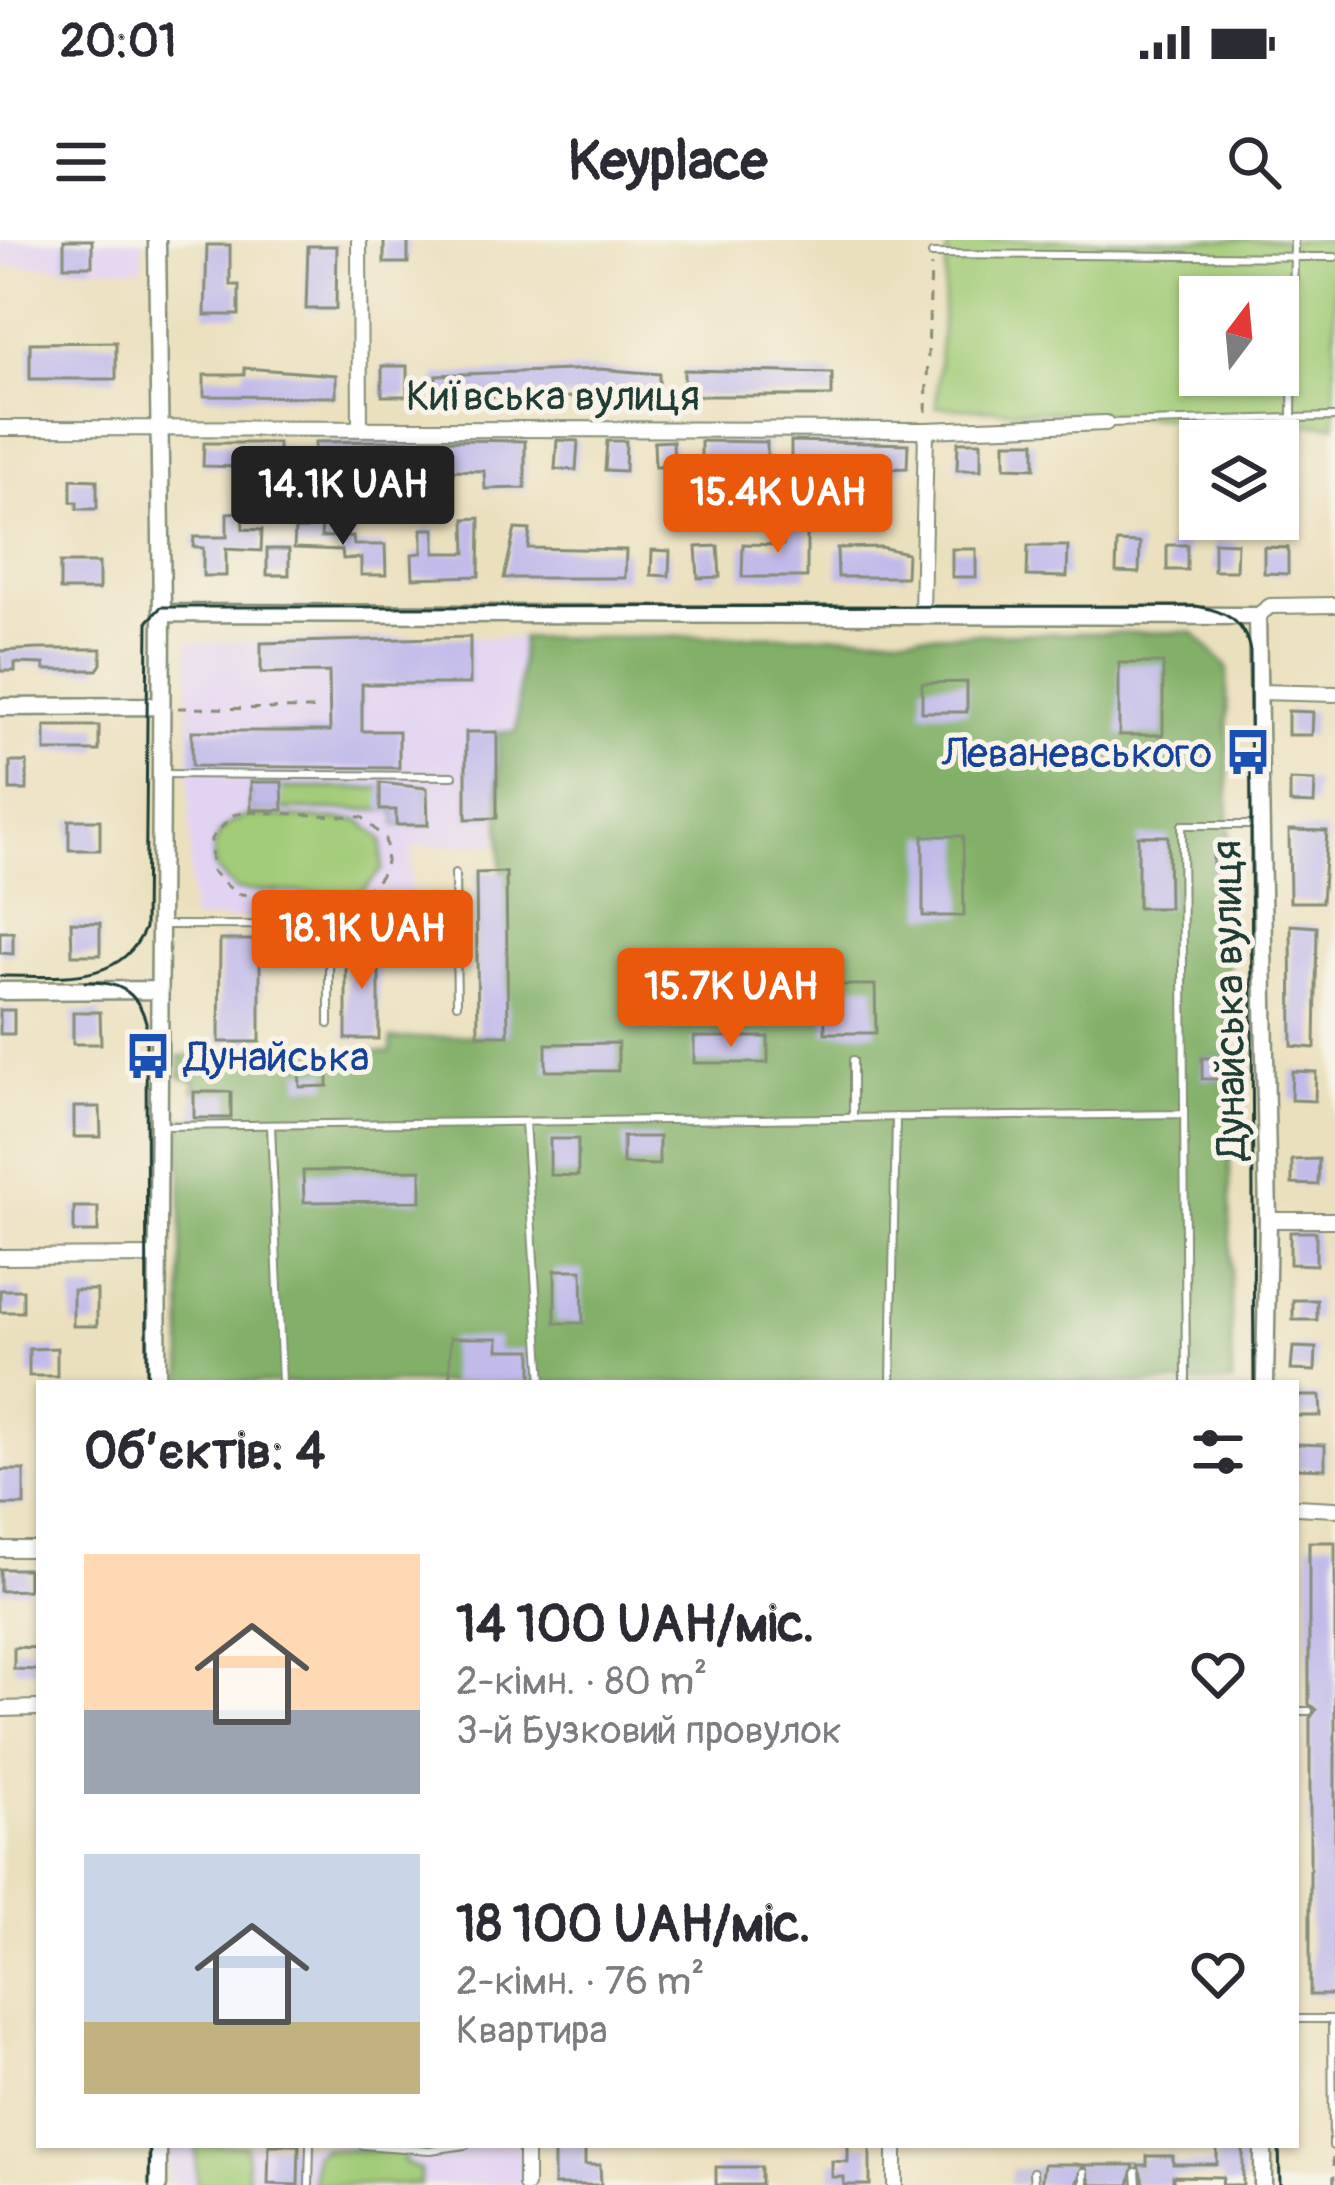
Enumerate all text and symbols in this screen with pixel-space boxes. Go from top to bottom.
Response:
text: 20:01 [60,14,176,70]
text: Keyplace [568,128,767,196]
icon: menu [48,129,114,195]
icon: search [1221,129,1287,195]
north arrow [1179,276,1299,396]
map controls [1179,276,1299,540]
street label: Київська вулиця [406,371,700,423]
button: layers [1179,420,1299,540]
pin: 14.1K UAH [206,446,480,548]
pin: 15.4K UAH [641,454,915,556]
text: 14.1K UAH [258,460,428,509]
text: 15.4K UAH [690,468,866,517]
bus stop icon: Леваневського [1223,727,1273,777]
place label: Леваневського [941,728,1212,780]
street label: Дунайська вулиця [1201,839,1259,1163]
pin: 18.1K UAH [225,890,499,992]
text: 18.1K UAH [279,904,445,953]
pin: 15.7K UAH [594,948,868,1050]
text: 15.7K UAH [644,962,818,1011]
bus stop icon: Дунайська [123,1031,173,1081]
place label: Дунайська [182,1032,370,1084]
icon: filters [1185,1419,1251,1485]
text: Об’єктів: 4 [84,1420,325,1484]
text: 14 100 UAH/міс. [456,1593,814,1657]
icon: home [180,1602,324,1746]
icon: heart [1185,1641,1251,1707]
text: 2-кімн. · 80 m² [456,1657,707,1706]
text: 3-й Бузковий провулок [456,1706,842,1755]
text: 18 100 UAH/міс. [456,1893,811,1957]
icon: home [180,1902,324,2046]
icon: heart [1185,1941,1251,2007]
text: 2-кімн. · 76 m² [456,1957,704,2006]
text: Квартира [456,2006,608,2055]

